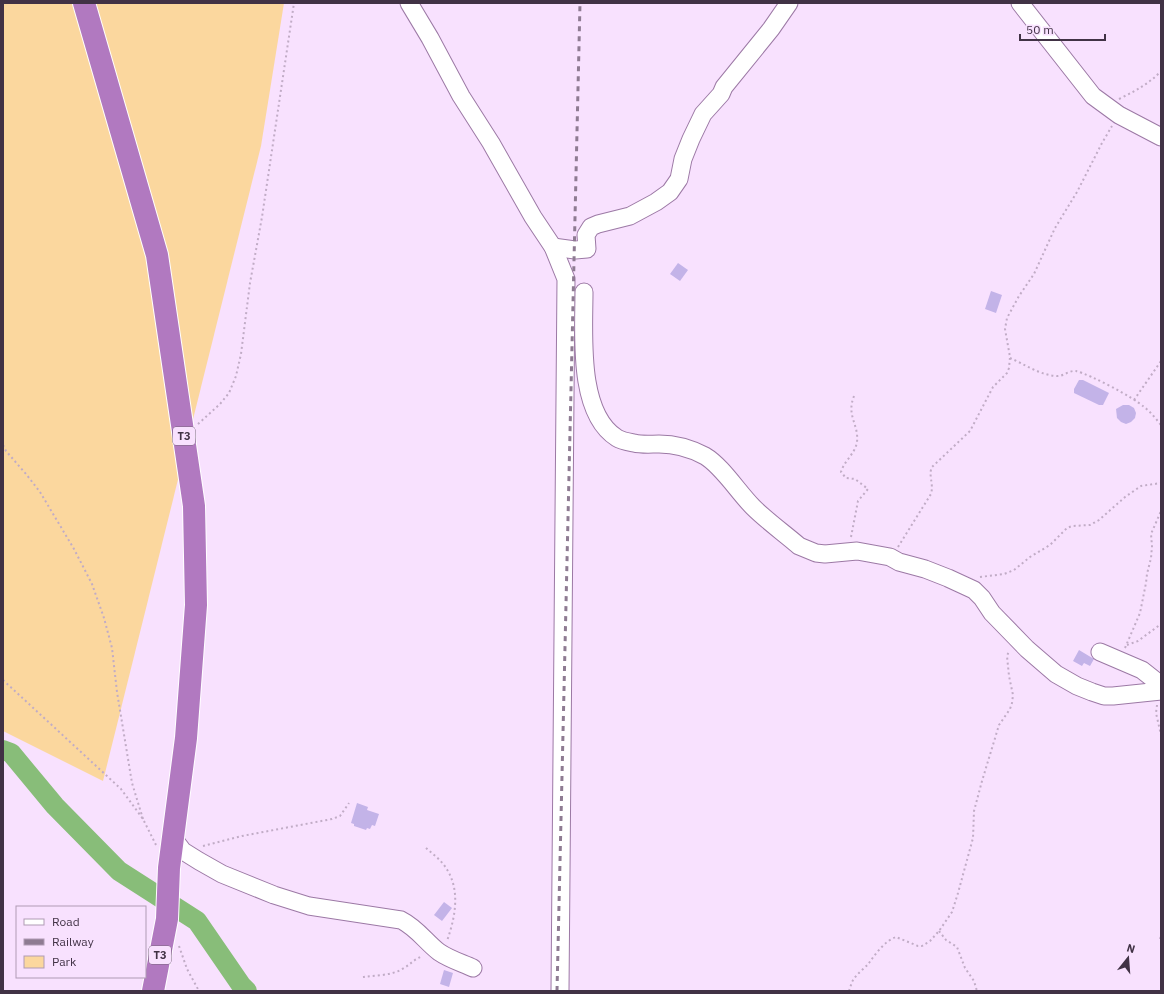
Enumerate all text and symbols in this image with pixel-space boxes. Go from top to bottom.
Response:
scale bar [1020,16,1105,42]
text: 50 m [1026,22,1054,37]
road number: T3 [173,427,195,445]
legend [16,906,146,978]
text: Road [52,914,80,929]
text: Railway [52,934,94,949]
north arrow [1108,938,1148,978]
text: N [1125,941,1137,956]
road number: T3 [149,946,171,964]
text: Park [52,954,77,969]

